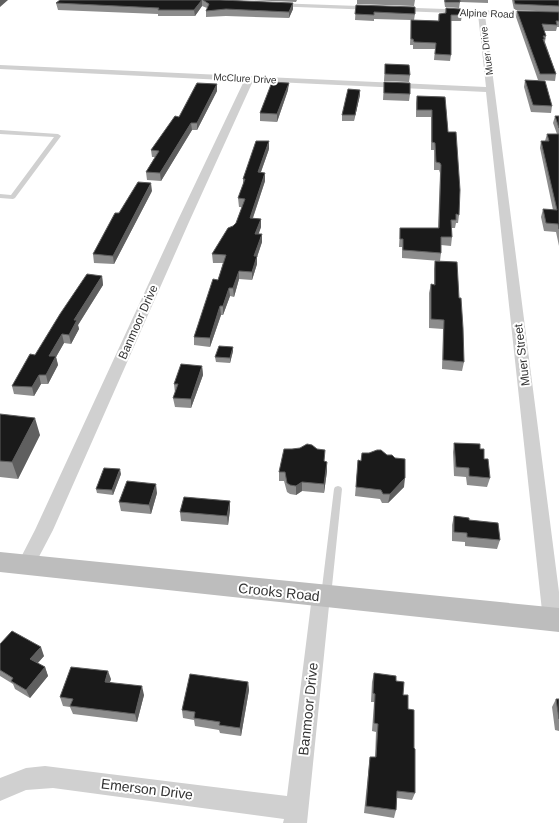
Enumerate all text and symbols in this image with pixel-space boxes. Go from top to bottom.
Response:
street label: Alpine Road [460,7,514,20]
street label: Muer Drive [478,26,495,76]
street label: McClure Drive [213,71,277,86]
street label: Banmoor Drive [115,282,161,361]
street label: Muer Street [511,322,533,387]
street label: Crooks Road [238,580,320,604]
street label: Banmoor Drive [295,662,321,756]
street label: Emerson Drive [100,775,194,803]

